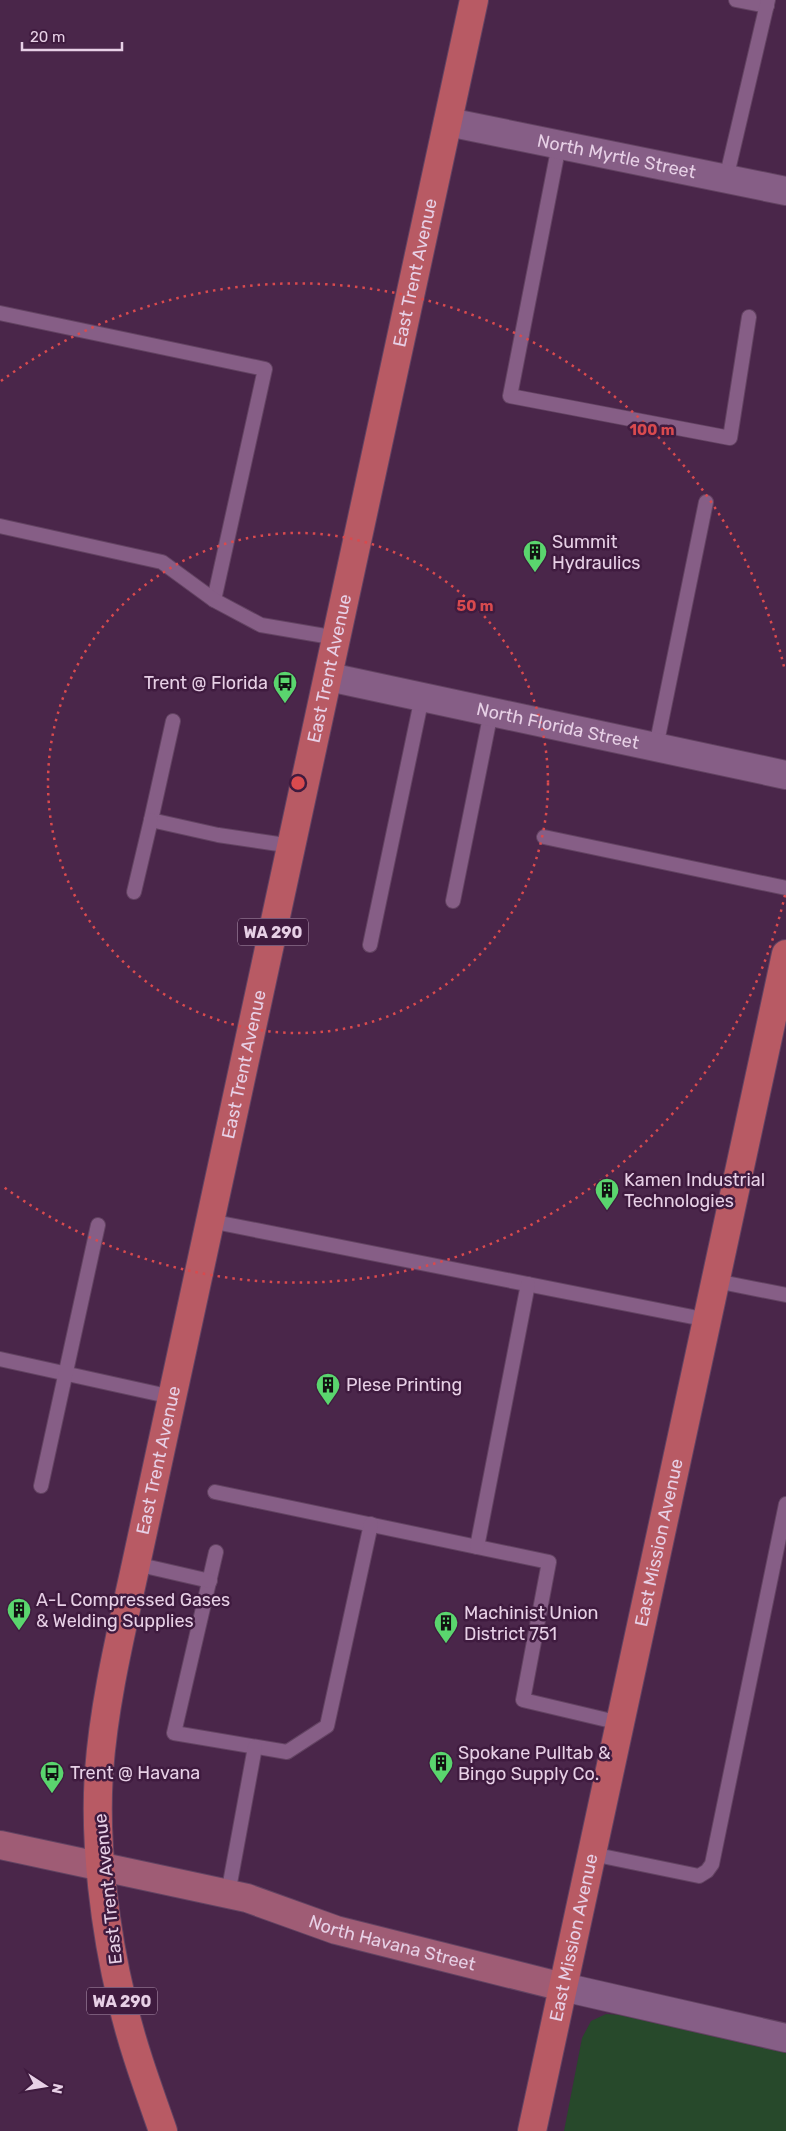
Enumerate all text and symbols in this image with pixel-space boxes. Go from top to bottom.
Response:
scale bar [22,20,122,52]
text: 20 m [30,28,65,46]
street label: North Myrtle Street [535,129,698,183]
street label: East Trent Avenue [388,196,442,349]
text: 100 m [630,421,674,439]
place label: Summit Hydraulics [552,531,641,574]
building icon: Summit Hydraulics [522,539,548,573]
street label: East Trent Avenue [303,592,356,745]
text: 50 m [457,597,493,615]
bus stop icon: Trent @ Florida [272,670,298,704]
place label: Trent @ Florida [144,672,268,694]
street label: North Florida Street [474,698,641,754]
centre of rings [289,774,307,792]
road number: WA 290 [238,919,308,946]
street label: East Trent Avenue [217,988,271,1141]
place label: Kamen Industrial Technologies [624,1169,765,1212]
building icon: Kamen Industrial Technologies [594,1177,620,1211]
building icon: Plese Printing [315,1372,341,1406]
place label: Plese Printing [346,1374,462,1396]
street label: East Trent Avenue [132,1384,185,1537]
street label: East Mission Avenue [630,1457,688,1629]
place label: A-L Compressed Gases & Welding Supplies [36,1589,230,1632]
building icon: A-L Compressed Gases & Welding Supplies [6,1597,32,1631]
place label: Machinist Union District 751 [464,1602,598,1645]
building icon: Machinist Union District 751 [433,1610,459,1644]
place label: Spokane Pulltab & Bingo Supply Co. [458,1742,611,1785]
building icon: Spokane Pulltab & Bingo Supply Co. [428,1750,454,1784]
bus stop icon: Trent @ Havana [39,1760,65,1794]
place label: Trent @ Havana [70,1762,200,1784]
street label: East Trent Avenue [89,1813,127,1965]
street label: East Mission Avenue [545,1851,603,2023]
street label: North Havana Street [306,1910,478,1976]
road number: WA 290 [87,1988,157,2014]
north arrow [20,2061,70,2111]
text: N [48,2082,67,2095]

